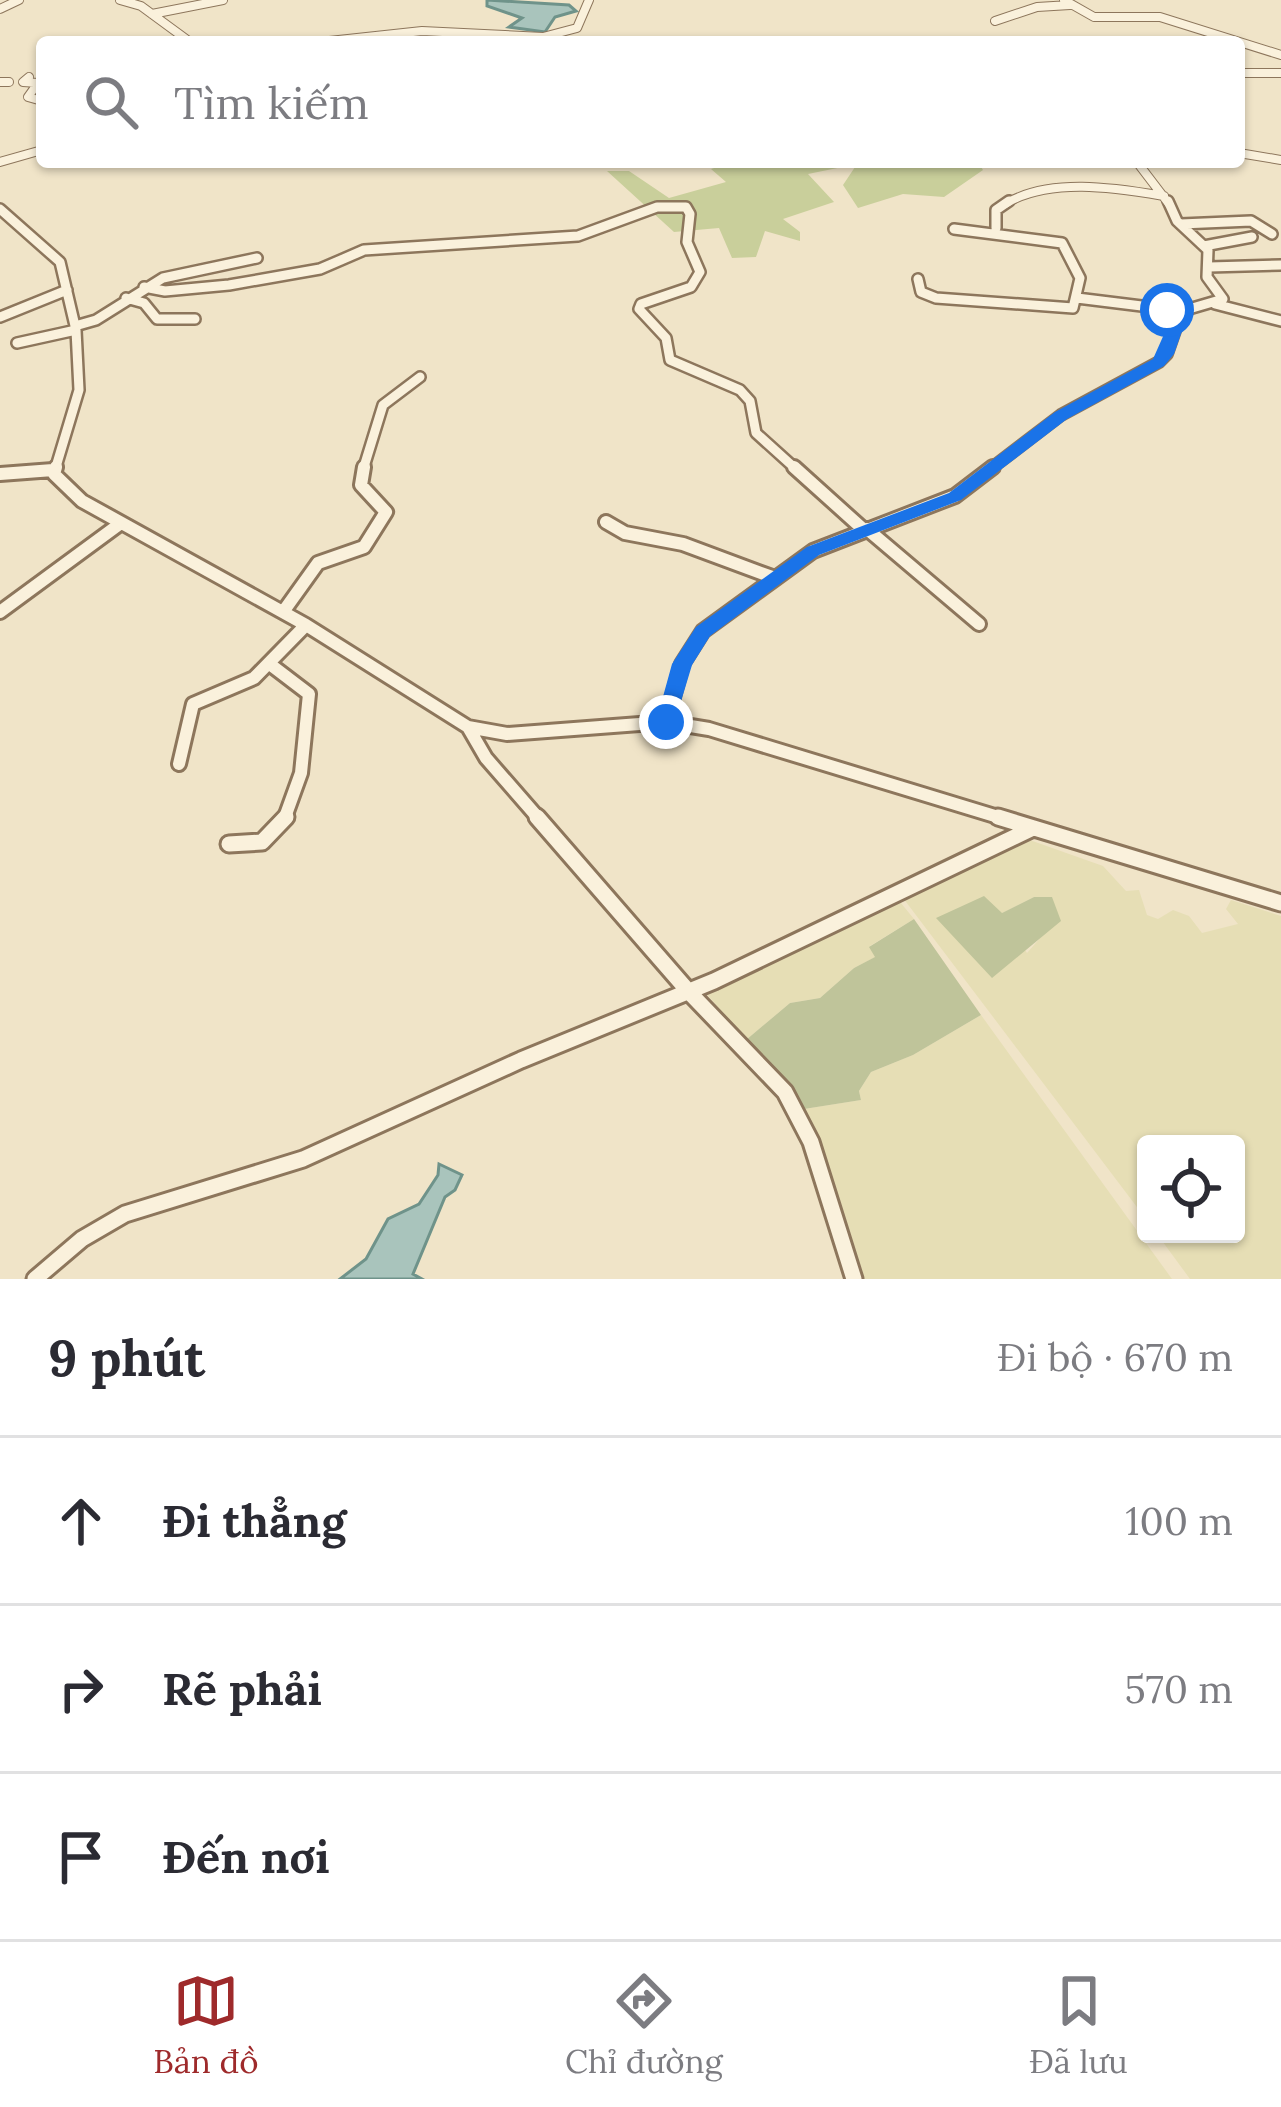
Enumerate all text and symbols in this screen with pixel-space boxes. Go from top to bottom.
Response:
search box [36,36,1245,168]
icon: search [78,69,144,135]
text: Tìm kiếm [174,74,369,131]
route start [1140,283,1194,337]
route end [639,695,693,749]
map controls [1137,1135,1245,1243]
button: locate [1137,1135,1245,1243]
text: 9 phút [48,1325,205,1390]
text: Đi bộ · 670 m [997,1332,1233,1382]
icon: ahead [48,1488,114,1554]
text: Đi thẳng [162,1492,346,1549]
text: 100 m [1125,1496,1233,1546]
icon: right [48,1656,114,1722]
text: Rẽ phải [162,1660,322,1717]
text: 570 m [1124,1664,1233,1714]
icon: arrive [48,1824,114,1890]
text: Đến nơi [162,1828,330,1885]
tab: Bản đồ [153,1968,259,2082]
tab: Chỉ đường [565,1968,723,2082]
tab: Đã lưu [1029,1968,1128,2082]

